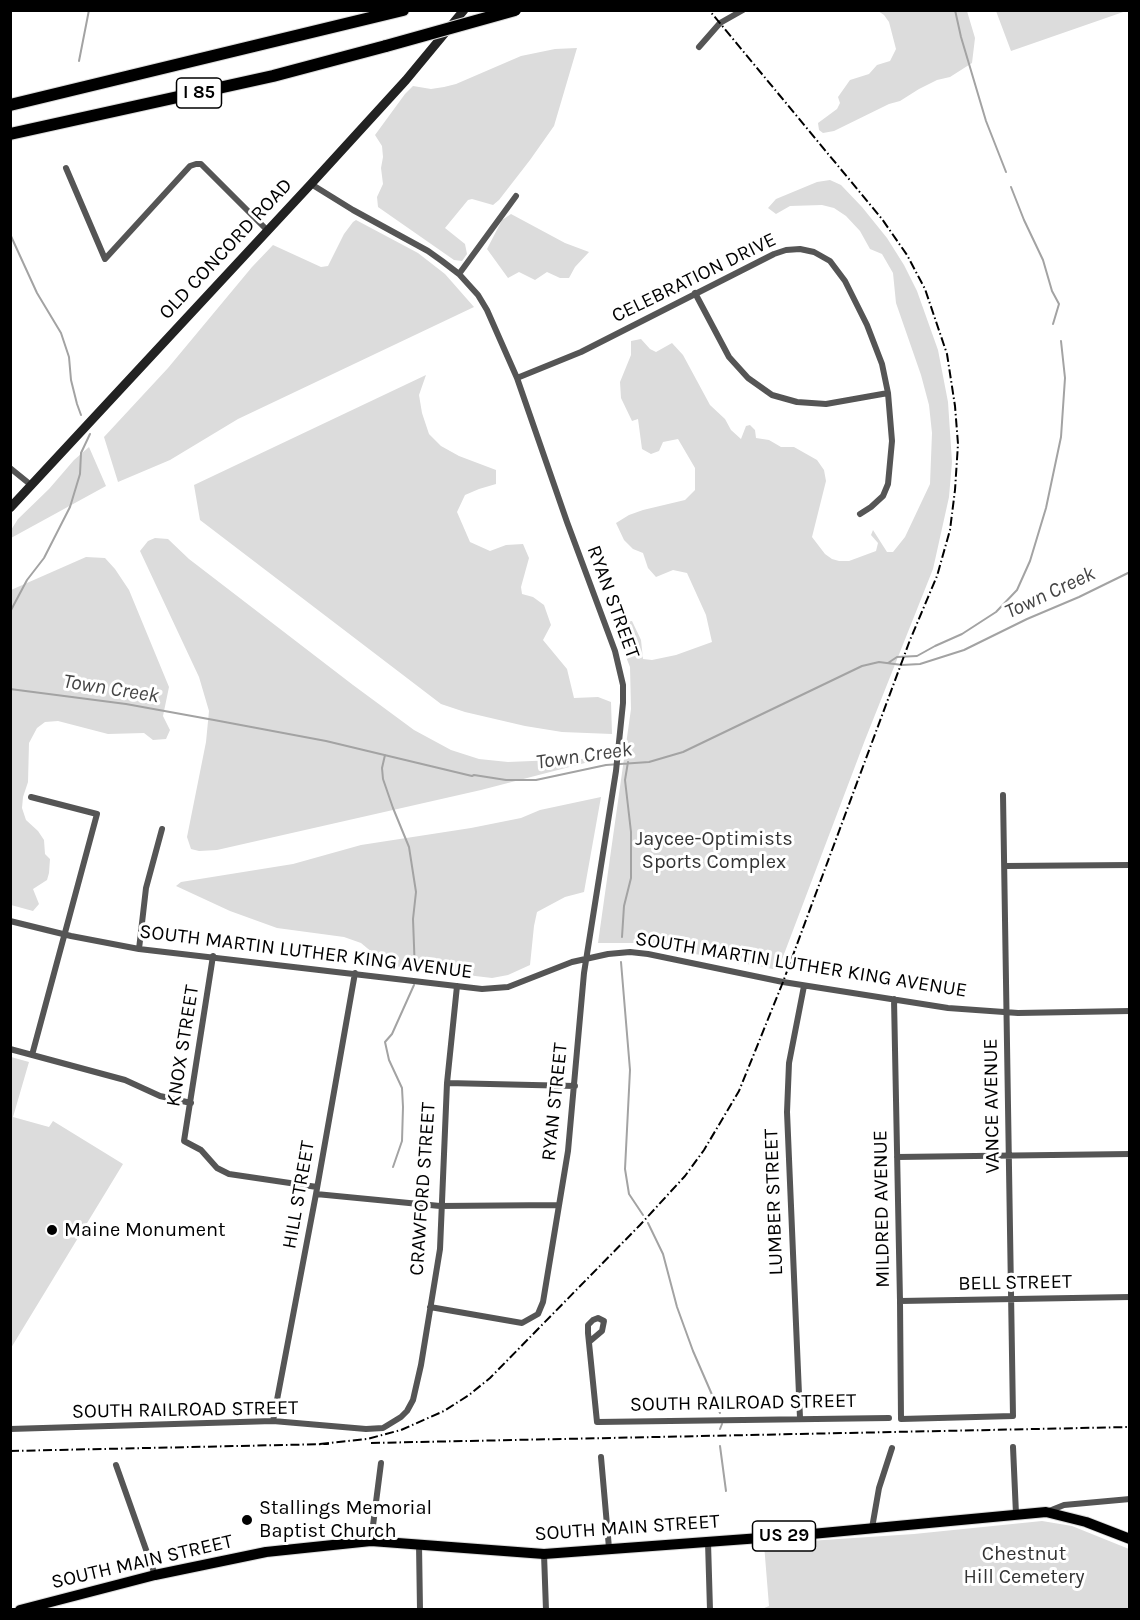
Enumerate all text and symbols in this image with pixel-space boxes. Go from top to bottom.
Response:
road number: I 85 [176,78,222,108]
street label: OLD CONCORD ROAD [154,173,298,325]
street label: CELEBRATION DRIVE [608,228,780,328]
street label: RYAN STREET [581,542,645,662]
water label: Town Creek [1001,561,1099,625]
water label: Town Creek [61,669,161,709]
water label: Town Creek [534,737,634,775]
park label: Jaycee-Optimists Sports Complex [635,827,793,874]
street label: SOUTH MARTIN LUTHER KING AVENUE [138,920,474,984]
street label: SOUTH MARTIN LUTHER KING AVENUE [633,927,969,1003]
street label: KNOX STREET [162,983,204,1109]
street label: VANCE AVENUE [979,1038,1005,1174]
street label: RYAN STREET [537,1042,573,1162]
street label: CRAWFORD STREET [405,1101,441,1277]
street label: LUMBER STREET [759,1128,789,1276]
street label: MILDRED AVENUE [869,1130,895,1288]
street label: HILL STREET [278,1139,320,1251]
place label: Maine Monument [64,1218,226,1242]
marker: Maine Monument [45,1223,59,1237]
street label: BELL STREET [958,1270,1072,1296]
street label: SOUTH RAILROAD STREET [630,1389,856,1417]
street label: SOUTH RAILROAD STREET [72,1396,298,1424]
place label: Stallings Memorial Baptist Church [259,1496,432,1543]
street label: SOUTH MAIN STREET [534,1510,720,1546]
marker: Stallings Memorial Baptist Church [240,1513,254,1527]
road number: US 29 [752,1521,816,1551]
street label: SOUTH MAIN STREET [49,1529,235,1595]
park label: Chestnut Hill Cemetery [963,1542,1085,1589]

